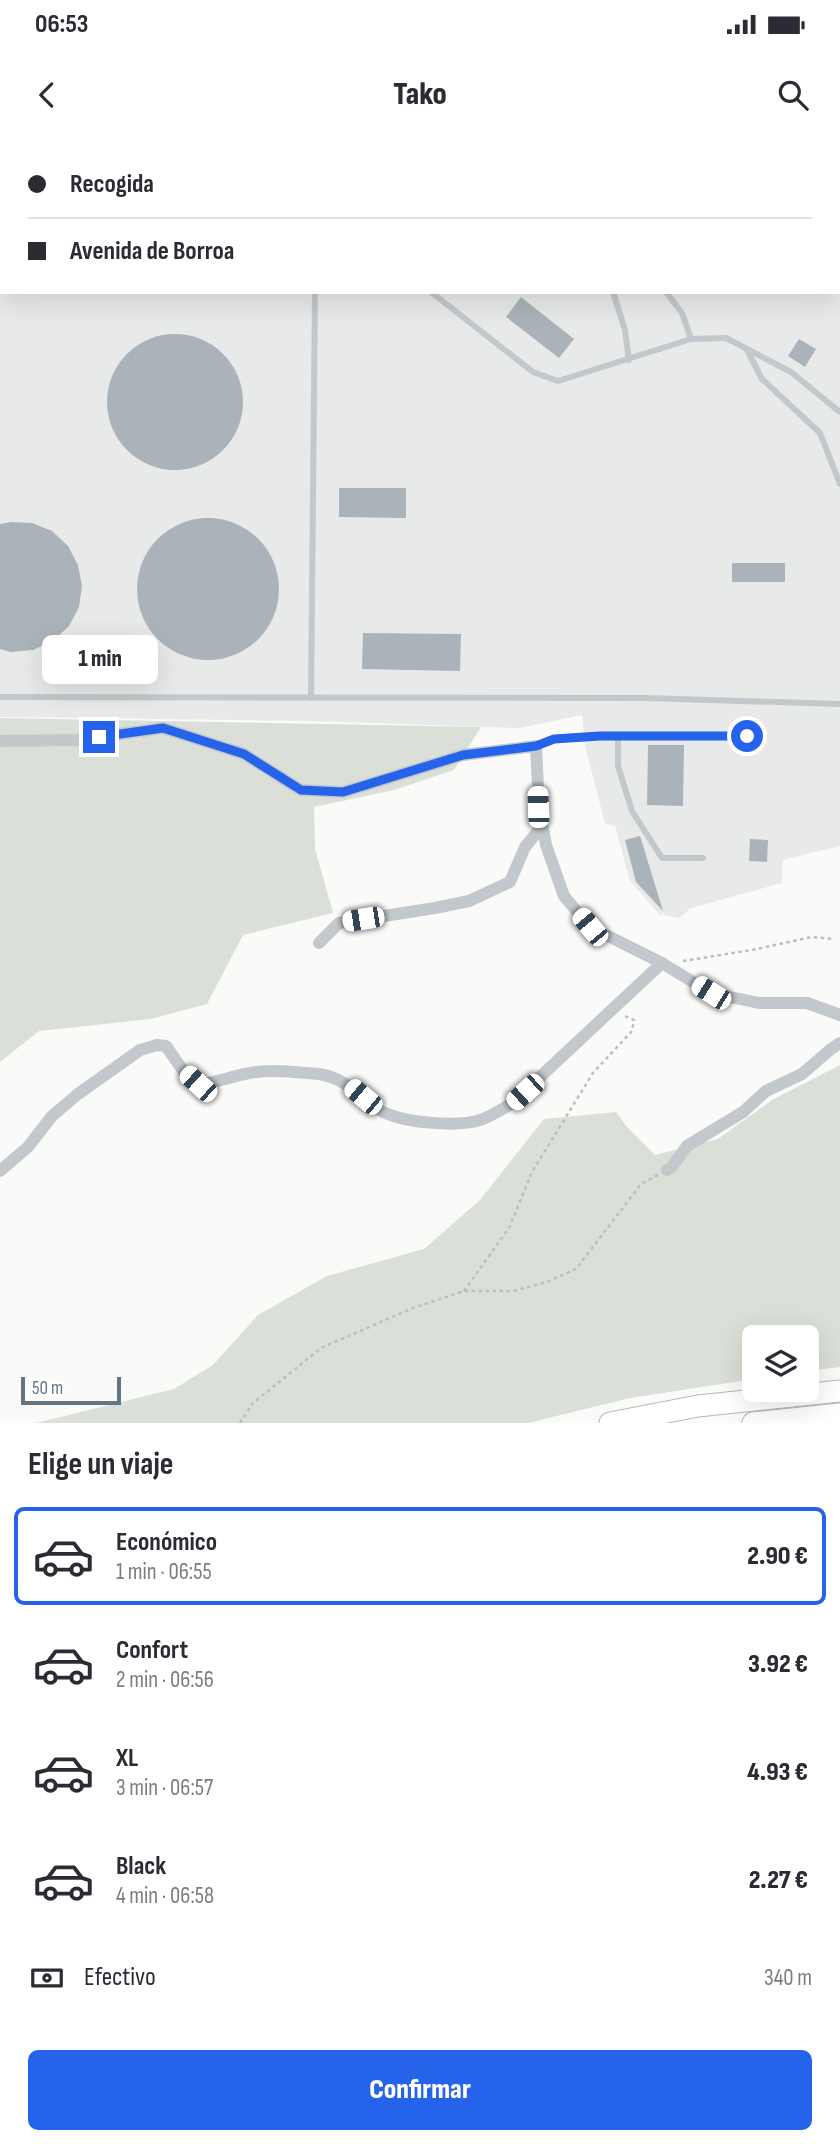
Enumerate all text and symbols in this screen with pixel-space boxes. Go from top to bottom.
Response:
text: 06:53 [35,9,88,40]
text: Tako [393,75,447,114]
icon: back [28,76,66,114]
icon: search [774,76,812,114]
text: Recogida [70,169,154,200]
text: Avenida de Borroa [70,236,234,267]
callout: 1 min [41,636,157,684]
text: 1 min [78,645,122,673]
route start [731,720,763,752]
route end [83,721,115,753]
car [527,786,550,828]
car [569,904,612,950]
car [341,905,386,933]
car [688,973,735,1013]
car [176,1062,221,1106]
car [503,1070,548,1114]
car [341,1075,386,1119]
map controls [742,1325,819,1402]
button: layers [742,1325,819,1402]
scale bar [21,1374,121,1406]
text: 50 m [32,1377,63,1400]
text: Elige un viaje [28,1445,173,1484]
icon: car [32,1525,95,1588]
text: Económico [116,1527,217,1558]
text: 2.90 € [747,1541,808,1572]
text: 1 min · 06:55 [116,1558,212,1586]
icon: car [32,1633,95,1696]
text: Confort [116,1635,188,1666]
text: 3.92 € [748,1649,808,1680]
text: 2 min · 06:56 [116,1666,214,1694]
icon: car [32,1741,95,1804]
text: XL [116,1743,138,1774]
text: 4.93 € [747,1757,808,1788]
text: 3 min · 06:57 [116,1774,213,1802]
icon: car [32,1849,95,1912]
text: Black [116,1851,166,1882]
text: 2.27 € [749,1865,808,1896]
text: 4 min · 06:58 [116,1882,214,1910]
icon: cash [28,1959,66,1997]
text: Efectivo [84,1962,156,1993]
text: 340 m [764,1964,812,1992]
button: Confirmar [28,2050,812,2130]

